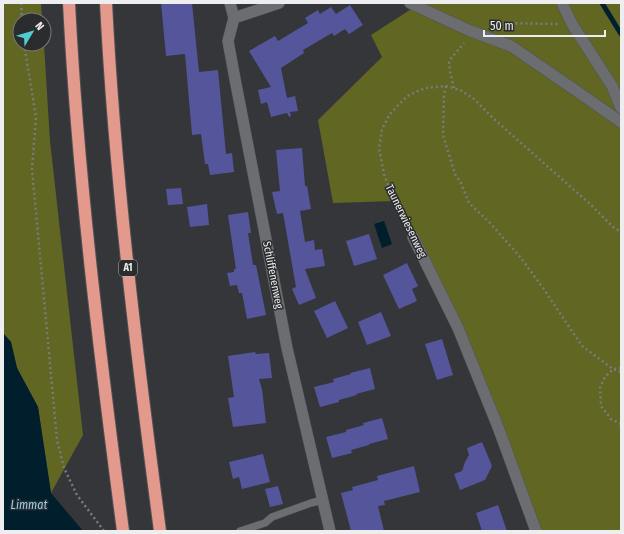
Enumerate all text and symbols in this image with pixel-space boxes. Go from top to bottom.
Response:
north arrow [12,12,52,52]
scale bar [484,12,605,38]
text: 50 m [490,19,514,33]
text: N [32,20,47,33]
street label: Taunerwiesenweg [383,182,430,261]
street label: Schliffenenweg [260,240,286,311]
road number: A1 [119,260,137,276]
water label: Limmat [11,498,47,512]

